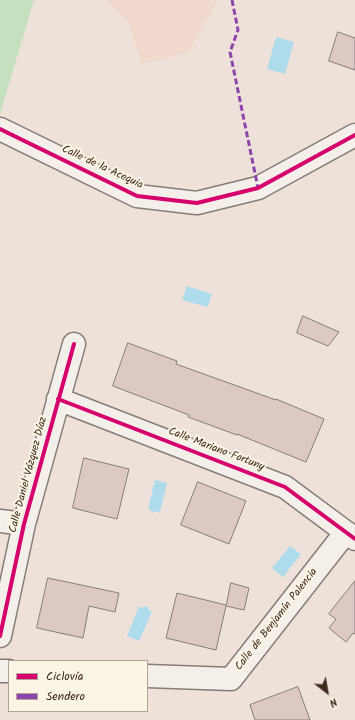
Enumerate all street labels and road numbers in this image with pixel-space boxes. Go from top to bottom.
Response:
street label: Calle de la Acequia [59,143,145,193]
street label: Calle Daniel Vázquez Díaz [7,416,51,534]
street label: Calle Mariano Fortuny [166,426,266,474]
street label: Calle de Benjamín Palencia [233,566,321,674]

